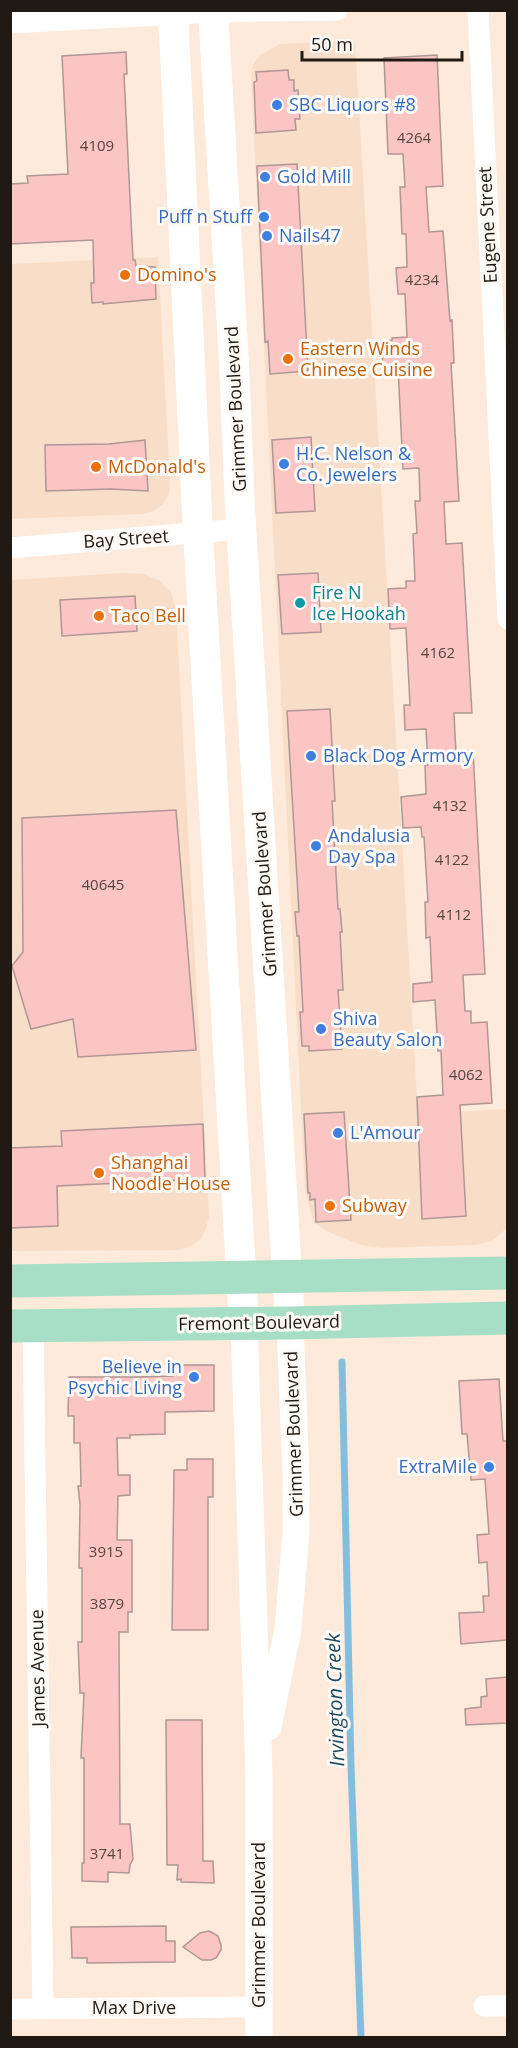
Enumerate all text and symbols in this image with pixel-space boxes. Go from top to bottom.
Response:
scale bar [302,24,462,62]
text: 50 m [311,32,353,56]
place label: SBC Liquors #8 [289,92,416,116]
marker: SBC Liquors #8 [270,98,284,112]
house number: 4264 [397,127,432,147]
house number: 4109 [80,135,114,155]
place label: Gold Mill [277,164,351,188]
street label: Eugene Street [472,166,502,284]
marker: Gold Mill [258,170,272,184]
place label: Puff n Stuff [158,204,253,228]
marker: Puff n Stuff [257,210,271,224]
place label: Nails47 [279,223,341,247]
marker: Nails47 [260,229,274,243]
place label: Domino's [137,262,217,286]
marker: Domino's [118,268,132,282]
house number: 4234 [405,269,440,289]
street label: Grimmer Boulevard [219,326,251,493]
place label: Eastern Winds Chinese Cuisine [300,336,433,381]
marker: Eastern Winds Chinese Cuisine [281,352,295,366]
place label: H.C. Nelson & Co. Jewelers [296,441,412,486]
place label: McDonald's [108,454,206,478]
marker: H.C. Nelson & Co. Jewelers [277,457,291,471]
marker: McDonald's [89,460,103,474]
street label: Bay Street [82,523,169,553]
place label: Fire N Ice Hookah [312,580,406,625]
marker: Fire N Ice Hookah [293,596,307,610]
place label: Taco Bell [111,603,186,627]
marker: Taco Bell [92,609,106,623]
house number: 4162 [421,642,455,662]
place label: Black Dog Armory [323,743,474,767]
marker: Black Dog Armory [304,749,318,763]
house number: 4132 [433,795,467,815]
street label: Grimmer Boulevard [246,810,282,978]
place label: Andalusia Day Spa [328,823,410,868]
marker: Andalusia Day Spa [309,839,323,853]
house number: 4122 [435,849,469,869]
house number: 40645 [82,874,124,894]
house number: 4112 [437,904,471,924]
place label: Shiva Beauty Salon [333,1006,442,1051]
marker: Shiva Beauty Salon [314,1022,328,1036]
house number: 4062 [449,1064,483,1084]
place label: L'Amour [350,1120,421,1144]
marker: L'Amour [331,1126,345,1140]
place label: Shanghai Noodle House [111,1150,230,1195]
marker: Shanghai Noodle House [92,1166,106,1180]
place label: Subway [342,1193,408,1217]
marker: Subway [323,1199,337,1213]
street label: Fremont Boulevard [178,1309,340,1335]
street label: Grimmer Boulevard [278,1351,308,1517]
place label: Believe in Psychic Living [68,1354,182,1399]
marker: Believe in Psychic Living [187,1370,201,1384]
place label: ExtraMile [398,1454,477,1478]
marker: ExtraMile [482,1460,496,1474]
house number: 3915 [89,1541,123,1561]
house number: 3879 [90,1593,124,1613]
street label: James Avenue [24,1609,50,1729]
water label: Irvington Creek [319,1632,350,1767]
street label: Grimmer Boulevard [246,1842,270,2008]
house number: 3741 [90,1843,124,1863]
street label: Max Drive [92,1995,176,2019]

